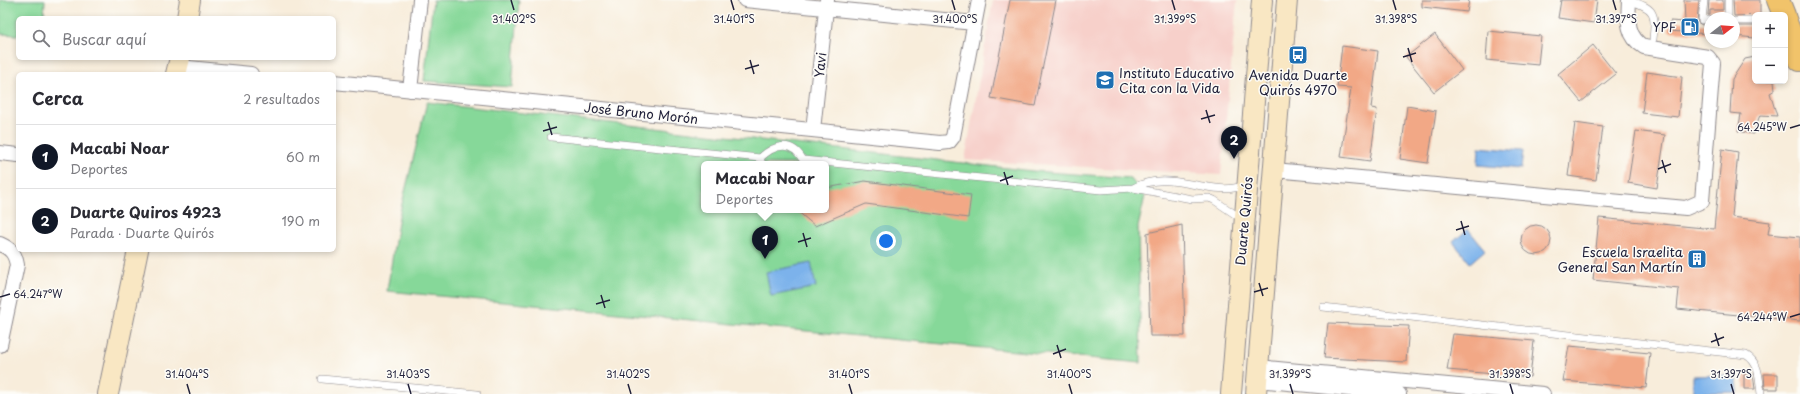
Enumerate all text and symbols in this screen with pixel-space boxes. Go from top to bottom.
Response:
text: 31.402°S [492,11,536,26]
text: 31.401°S [713,11,755,26]
text: 31.400°S [933,11,977,26]
text: 31.399°S [1154,11,1196,26]
text: 31.398°S [1375,11,1417,26]
text: 31.397°S [1595,11,1637,26]
north arrow [1704,12,1740,48]
map controls [1752,12,1788,84]
button: + [1752,12,1788,48]
search box [16,16,336,60]
fuel station icon: YPF [1679,16,1701,38]
place label: YPF [1652,17,1677,36]
icon: search [30,27,52,49]
text: Buscar aquí [62,27,146,50]
bus stop icon: Avenida Duarte Quirós 4970 [1287,44,1309,66]
button: − [1752,48,1788,84]
street label: Yavi [809,51,830,79]
place label: Instituto Educativo Cita con la Vida [1119,63,1234,97]
place label: Avenida Duarte Quirós 4970 [1249,65,1347,99]
school or university icon: Instituto Educativo Cita con la Vida [1094,69,1116,91]
text: Cerca [32,85,83,111]
text: 2 resultados [243,89,320,108]
street label: José Bruno Morón [583,97,699,128]
text: 64.245°W [1737,119,1788,134]
pin: 2 [1221,126,1247,159]
text: Macabi Noar [70,136,169,159]
text: 1 [42,147,48,166]
text: 60 m [286,147,320,166]
text: Deportes [70,159,128,178]
popup [701,161,829,213]
text: Macabi Noar [715,166,815,189]
street label: Duarte Quirós [1230,176,1257,266]
text: Deportes [715,189,773,208]
text: Duarte Quiros 4923 [70,200,221,223]
text: 2 [40,211,50,230]
text: 190 m [281,211,320,230]
text: Parada · Duarte Quirós [70,223,214,242]
pin: 1 [752,226,778,259]
your location [876,231,896,251]
place label: Escuela Israelita General San Martín [1558,242,1684,276]
building icon: Escuela Israelita General San Martín [1686,248,1708,270]
text: 64.247°W [14,286,63,301]
text: 64.244°W [1737,309,1788,324]
text: 31.404°S [165,366,209,381]
text: 31.403°S [386,366,430,381]
text: 31.402°S [606,366,650,381]
text: 31.401°S [828,366,870,381]
text: 31.400°S [1047,366,1091,381]
text: 31.399°S [1269,366,1311,381]
text: 31.398°S [1489,366,1531,381]
text: 31.397°S [1710,366,1752,381]

